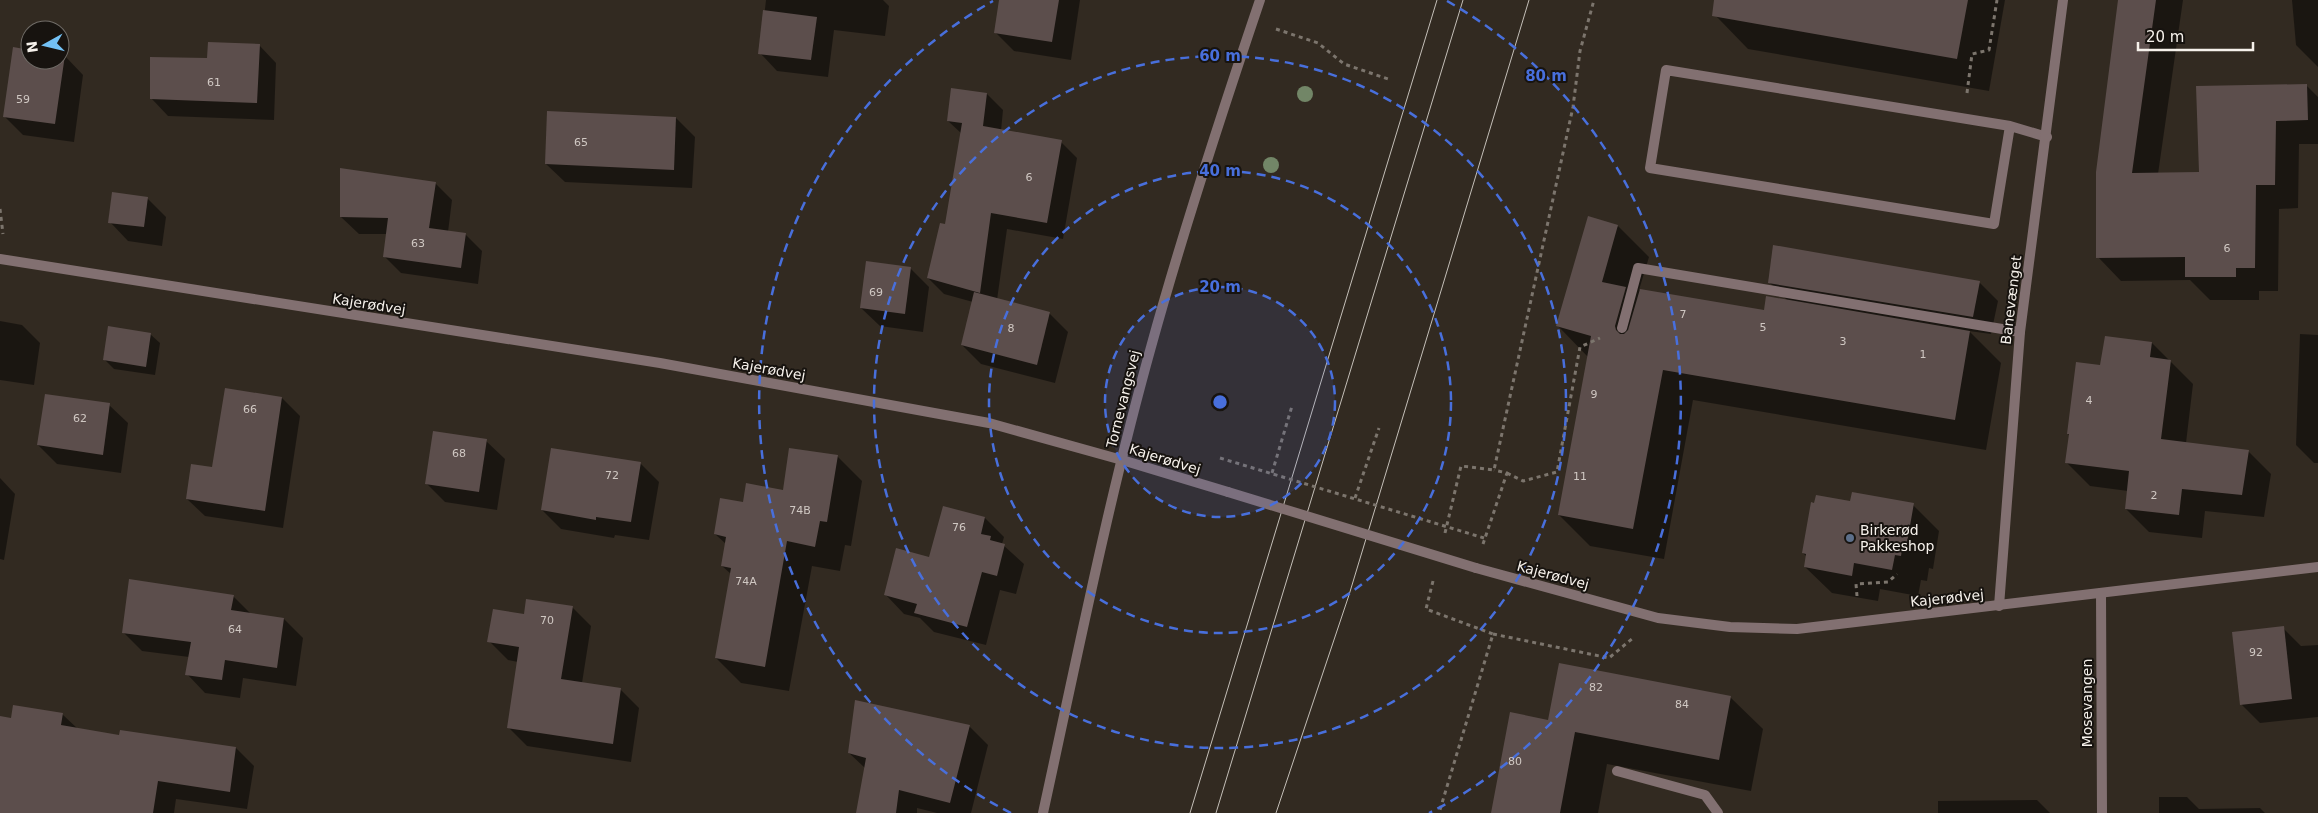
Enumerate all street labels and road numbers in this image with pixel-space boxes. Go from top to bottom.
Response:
street label: Banevænget [1998,254,2024,345]
street label: Kajerødvej [331,290,407,318]
street label: Tornevangsvej [1103,348,1143,451]
street label: Kajerødvej [731,355,807,383]
street label: Kajerødvej [1127,441,1203,477]
street label: Kajerødvej [1515,558,1591,592]
street label: Kajerødvej [1909,586,1985,610]
street label: Mosevangen [2079,659,2095,747]

